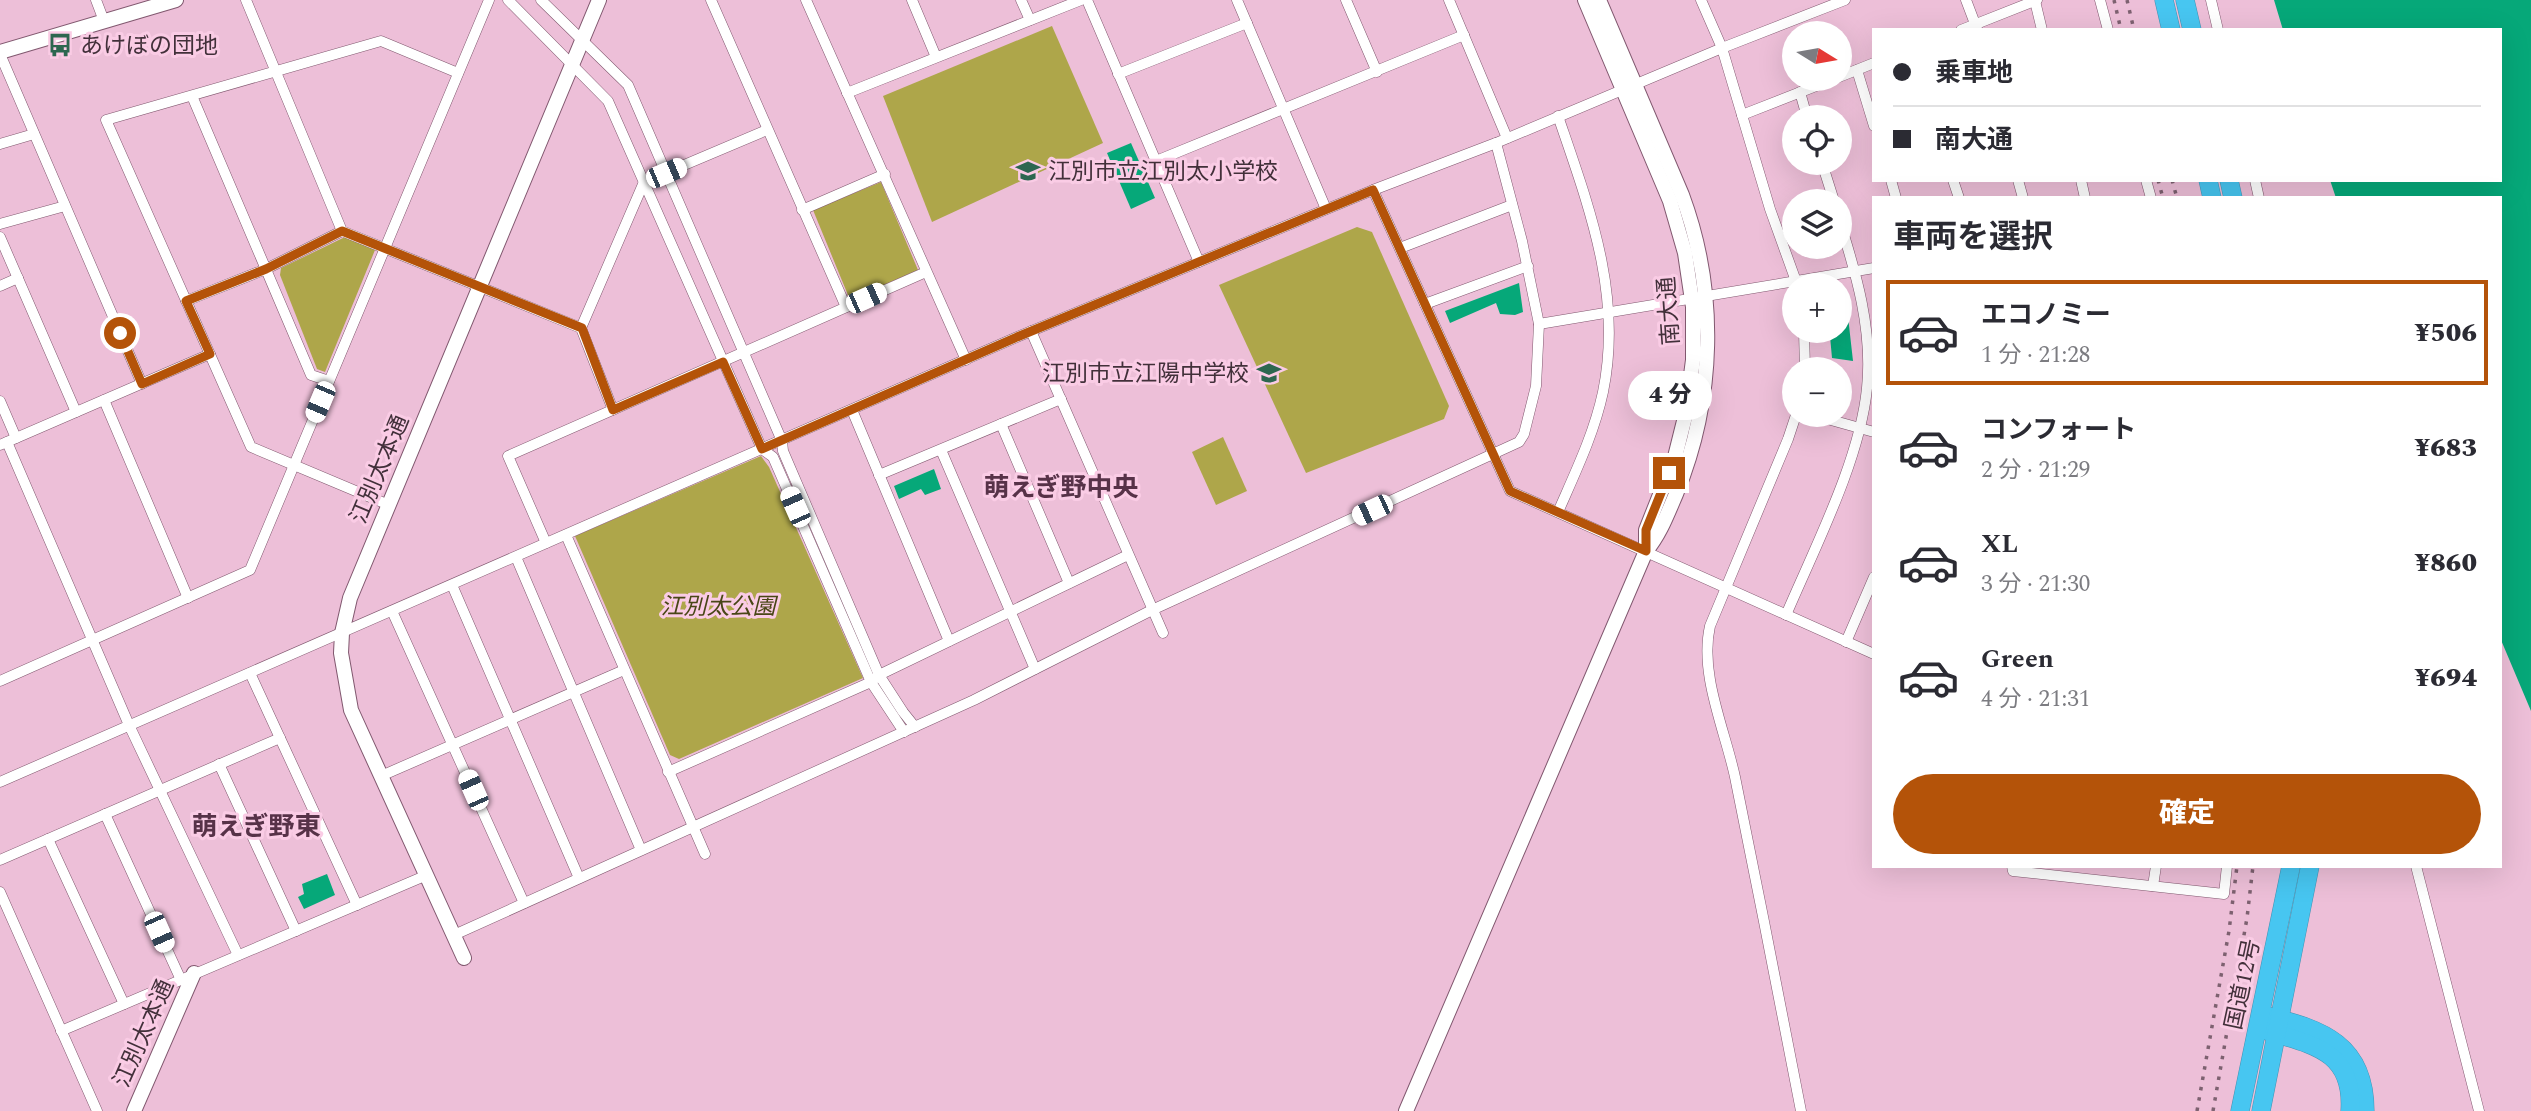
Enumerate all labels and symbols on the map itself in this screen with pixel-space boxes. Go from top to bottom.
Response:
north arrow [1782,21,1852,91]
place label: あけぼの団地 [80,29,218,64]
bus stop icon: あけぼの団地 [46,31,74,59]
car [643,155,690,191]
place label: 江別市立江別太小学校 [1048,155,1278,190]
school or university icon: 江別市立江別太小学校 [1014,157,1042,185]
street label: 南大通 [1650,275,1689,347]
car [843,280,890,316]
route start [104,317,136,349]
place label: 江別市立江陽中学校 [1042,357,1249,392]
school or university icon: 江別市立江陽中学校 [1255,359,1283,387]
callout: 4 分 [1627,372,1711,420]
car [303,379,338,425]
street label: 江別太本通 [342,410,419,529]
route end [1653,457,1685,489]
district label: 萌えぎ野中央 [983,468,1139,508]
car [777,484,814,530]
car [1349,492,1396,528]
park label: 江別太公園 [661,590,779,625]
car [455,767,492,813]
district label: 萌えぎ野東 [191,807,321,847]
car [141,909,178,955]
street label: 国道12号 [2217,936,2270,1033]
street label: 江別太本通 [105,974,184,1093]

